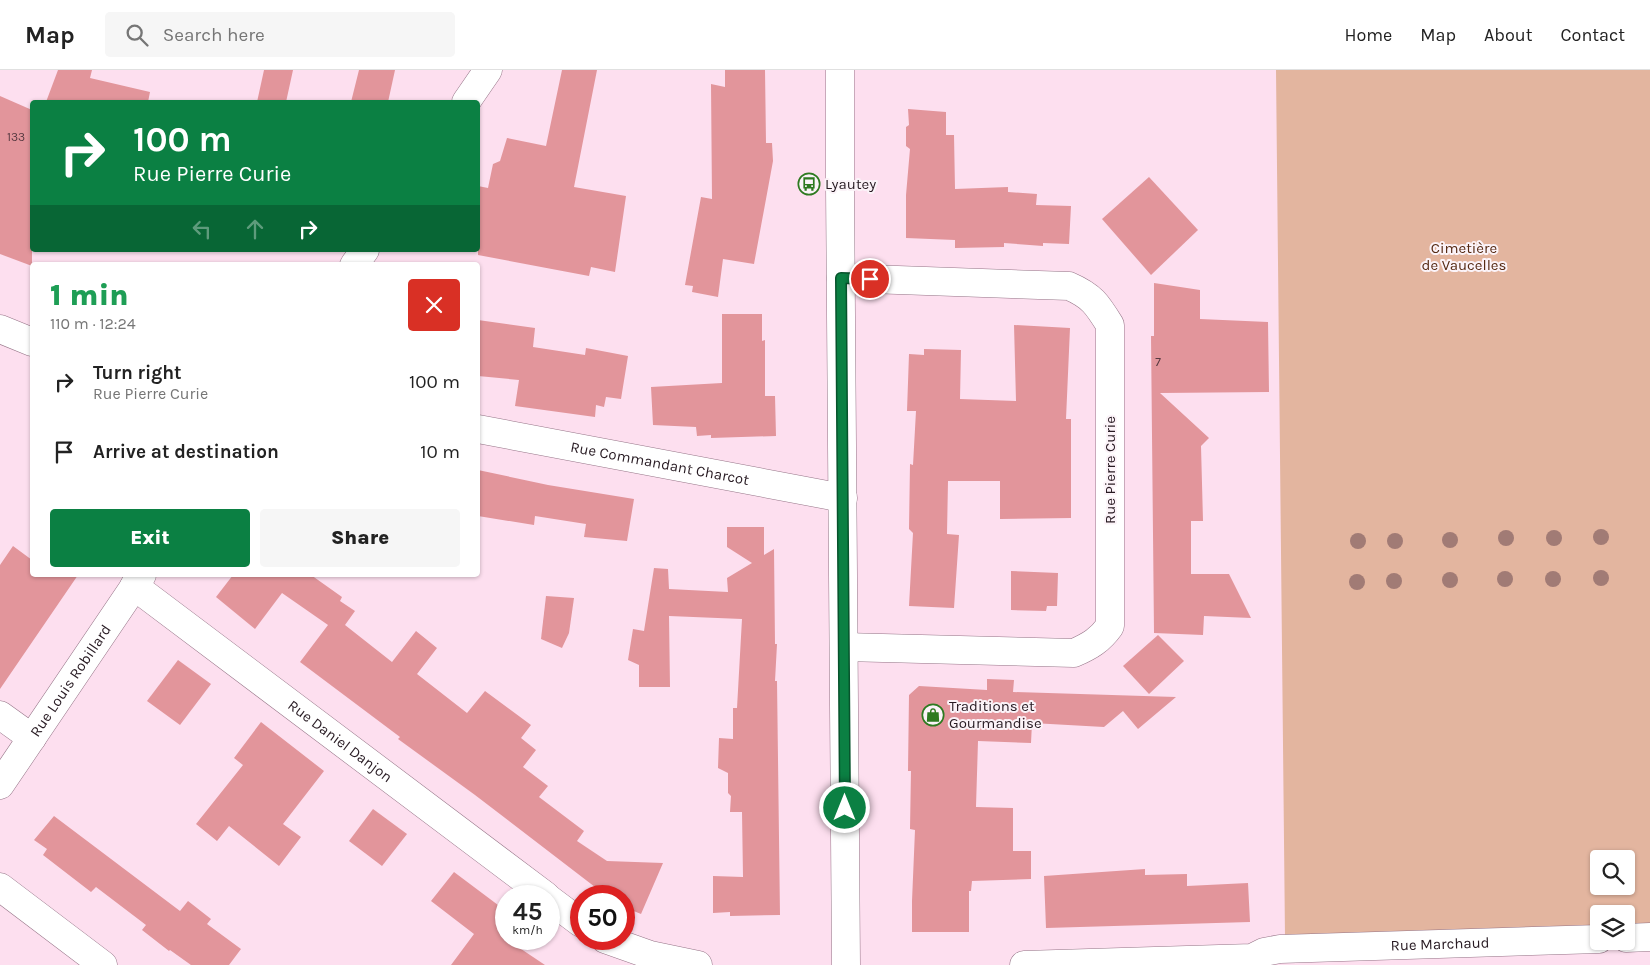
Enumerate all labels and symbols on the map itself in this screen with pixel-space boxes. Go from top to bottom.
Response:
house number: 133 [7,130,25,144]
bus stop icon: Lyautey [797,172,821,196]
place label: Lyautey [825,175,876,193]
park label: Cimetière de Vaucelles [1422,239,1506,274]
pin [849,258,891,300]
house number: 7 [1155,355,1161,369]
street label: Rue Pierre Curie [1101,416,1119,524]
street label: Rue Commandant Charcot [569,438,751,489]
street label: Rue Louis Robillard [26,621,115,740]
street label: Rue Daniel Danjon [284,696,396,786]
place label: Traditions et Gourmandise [949,697,1042,732]
shop icon: Traditions et Gourmandise [921,703,945,727]
position arrow [818,781,870,833]
speed limit sign: 50 [570,885,635,950]
street label: Rue Marchaud [1390,933,1490,955]

